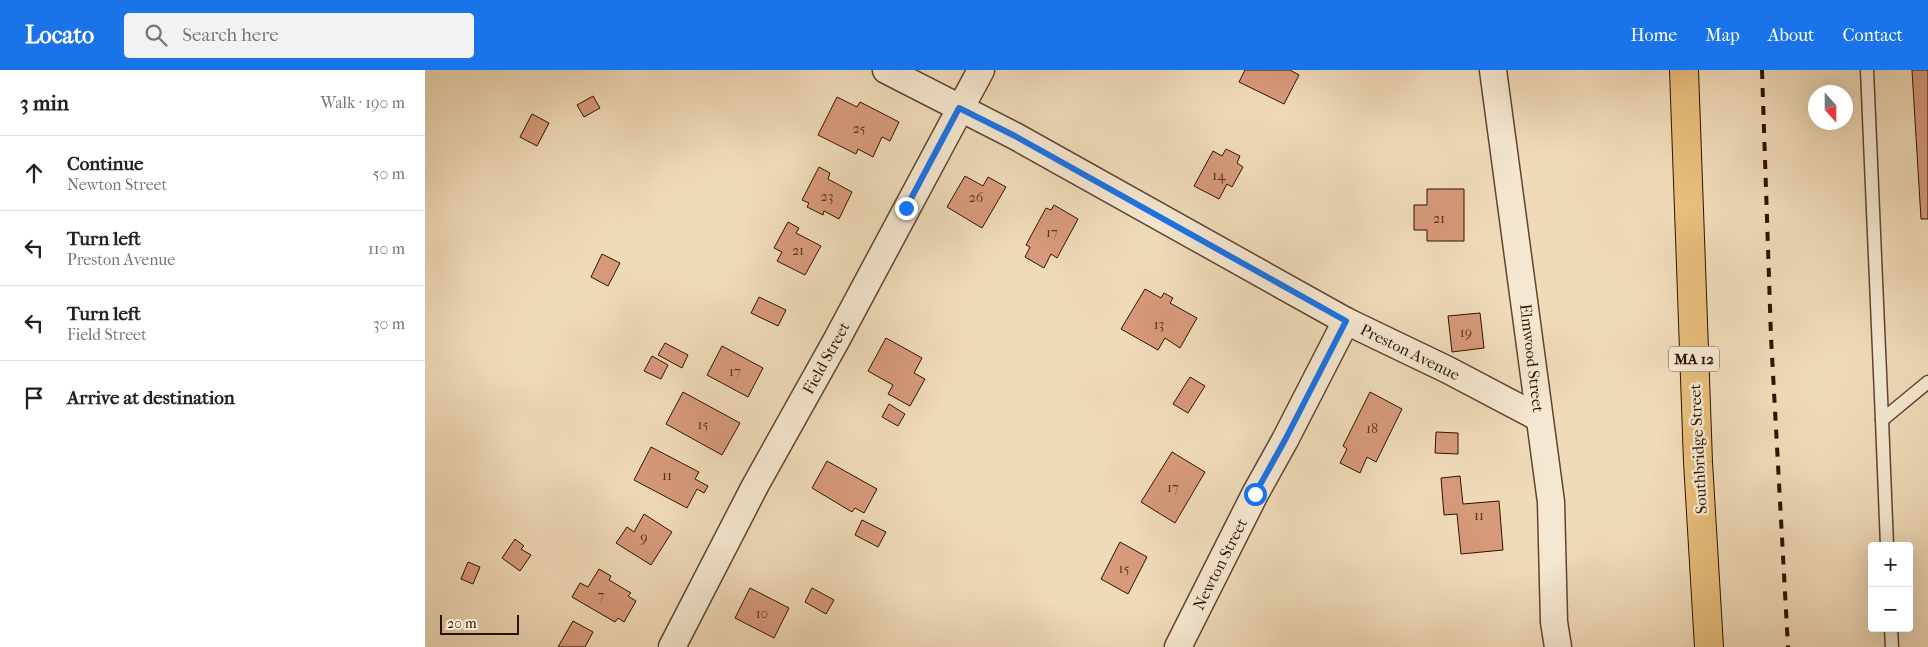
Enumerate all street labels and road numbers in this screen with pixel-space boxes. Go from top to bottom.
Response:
street label: Elmwood Street [1516,303,1548,414]
street label: Field Street [798,318,854,397]
street label: Preston Avenue [1357,320,1463,384]
road number: MA 12 [1669,346,1719,372]
street label: Southbridge Street [1685,383,1711,515]
street label: Newton Street [1189,515,1251,613]

